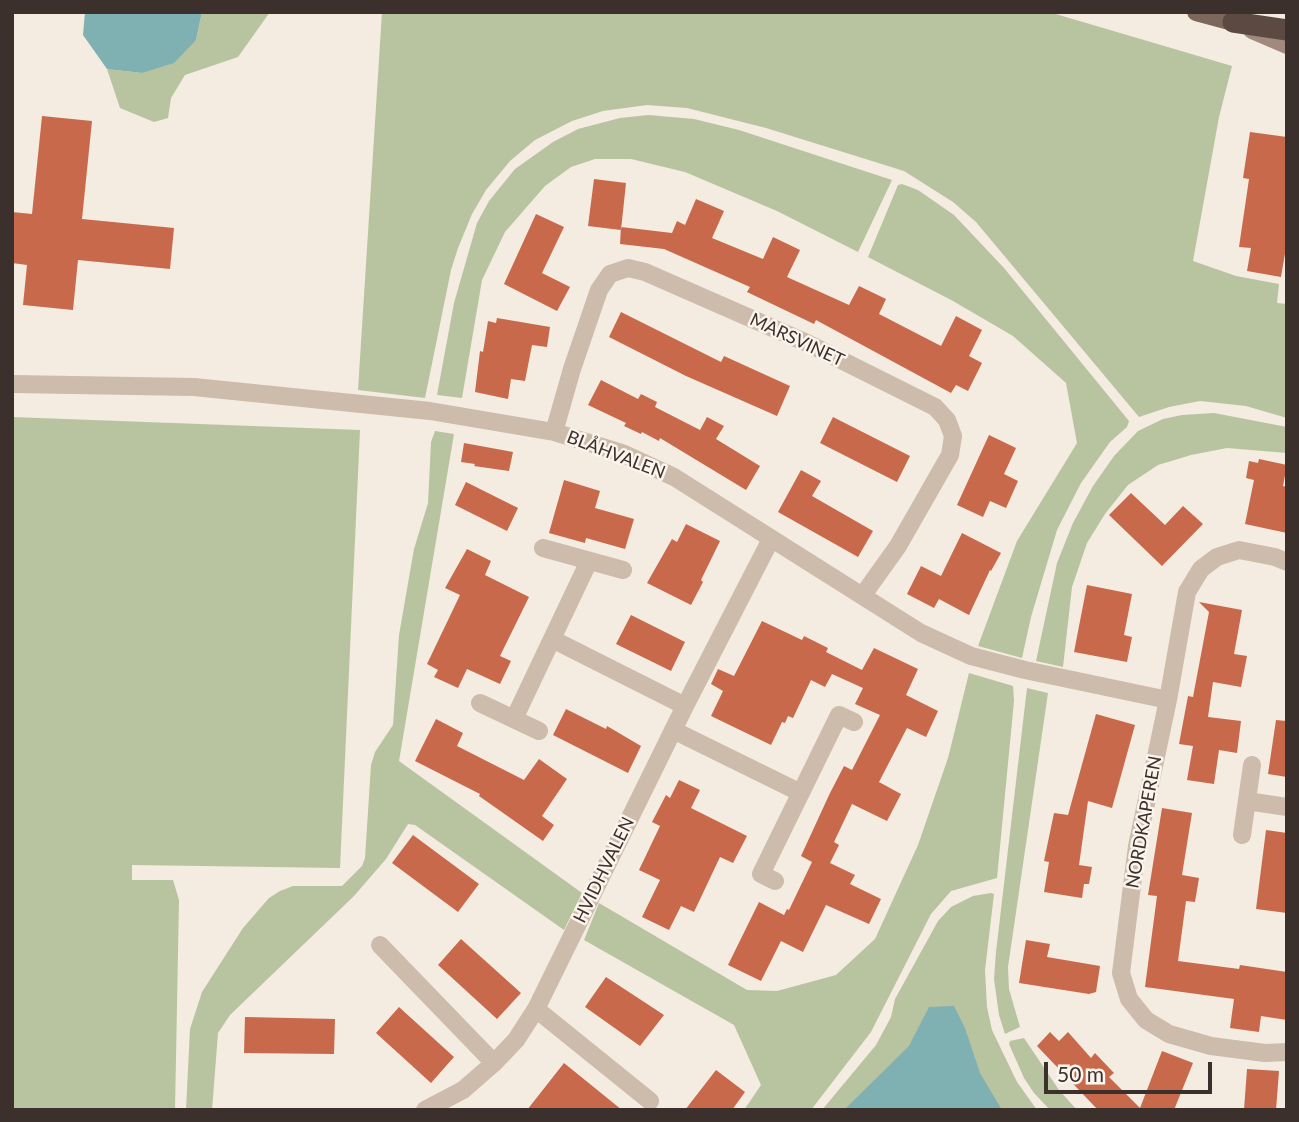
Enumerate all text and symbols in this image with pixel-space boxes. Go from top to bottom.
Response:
street label: MARSVINET [746,309,848,371]
street label: BLÅHVALEN [564,426,668,484]
street label: NORDKAPEREN [1122,754,1166,890]
street label: HVIDHVALEN [569,814,639,926]
scale bar [1047,1048,1215,1092]
text: 50 m [1057,1061,1104,1086]

